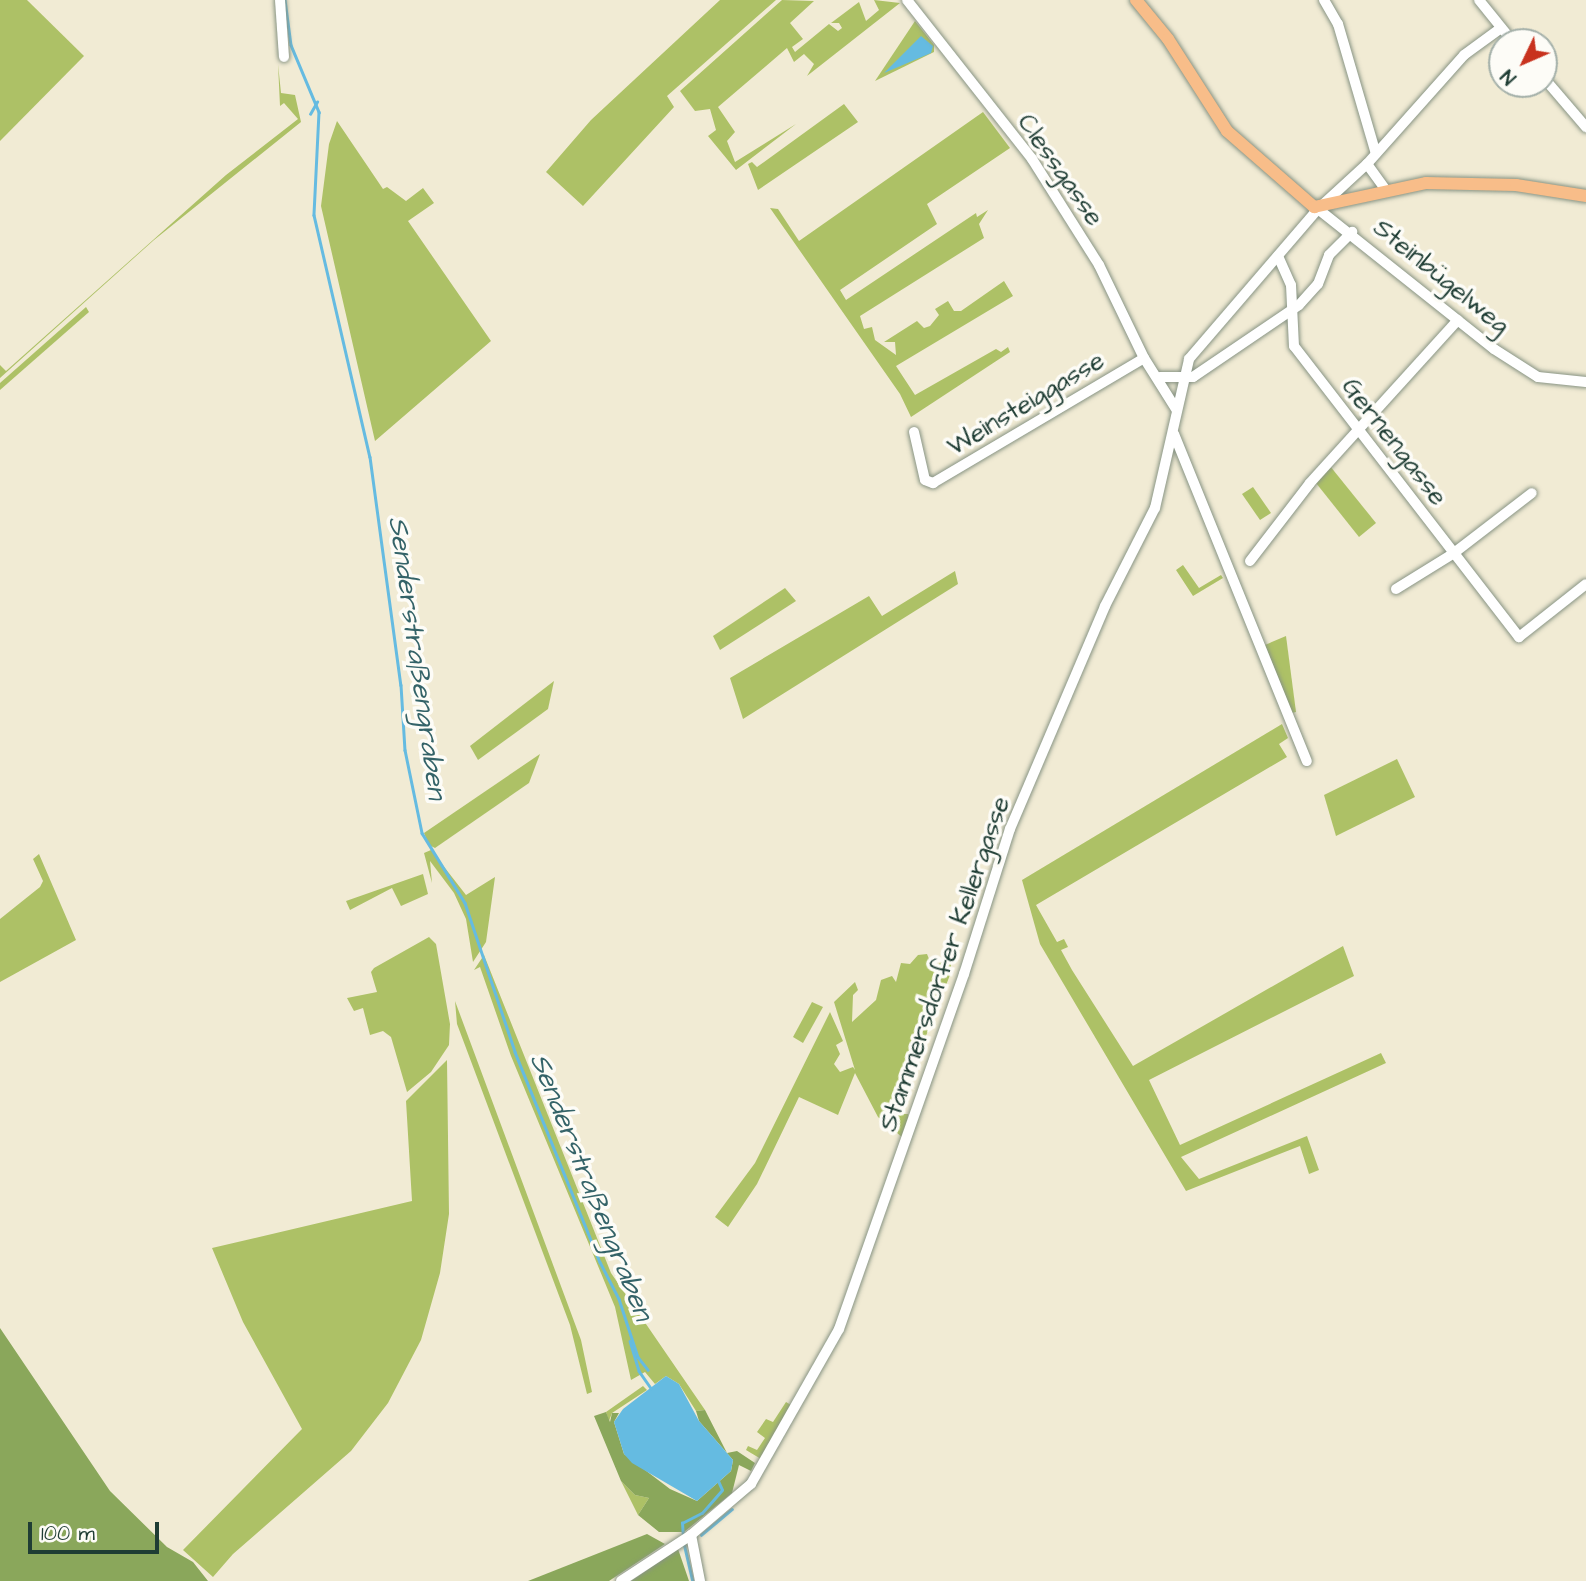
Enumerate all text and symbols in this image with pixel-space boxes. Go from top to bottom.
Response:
north arrow [1488,28,1558,98]
text: N [1495,63,1523,90]
street label: Clessgasse [1010,108,1110,232]
street label: Steinbügelweg [1367,213,1515,341]
street label: Weinsteiggasse [942,345,1110,463]
street label: Gernengasse [1335,372,1453,512]
water label: Senderstraßengraben [381,514,453,802]
street label: Stammersdorfer Kellergasse [873,792,1017,1136]
water label: Senderstraßengraben [522,1048,660,1326]
scale bar [32,1508,163,1552]
text: 100 m [41,1519,95,1548]

